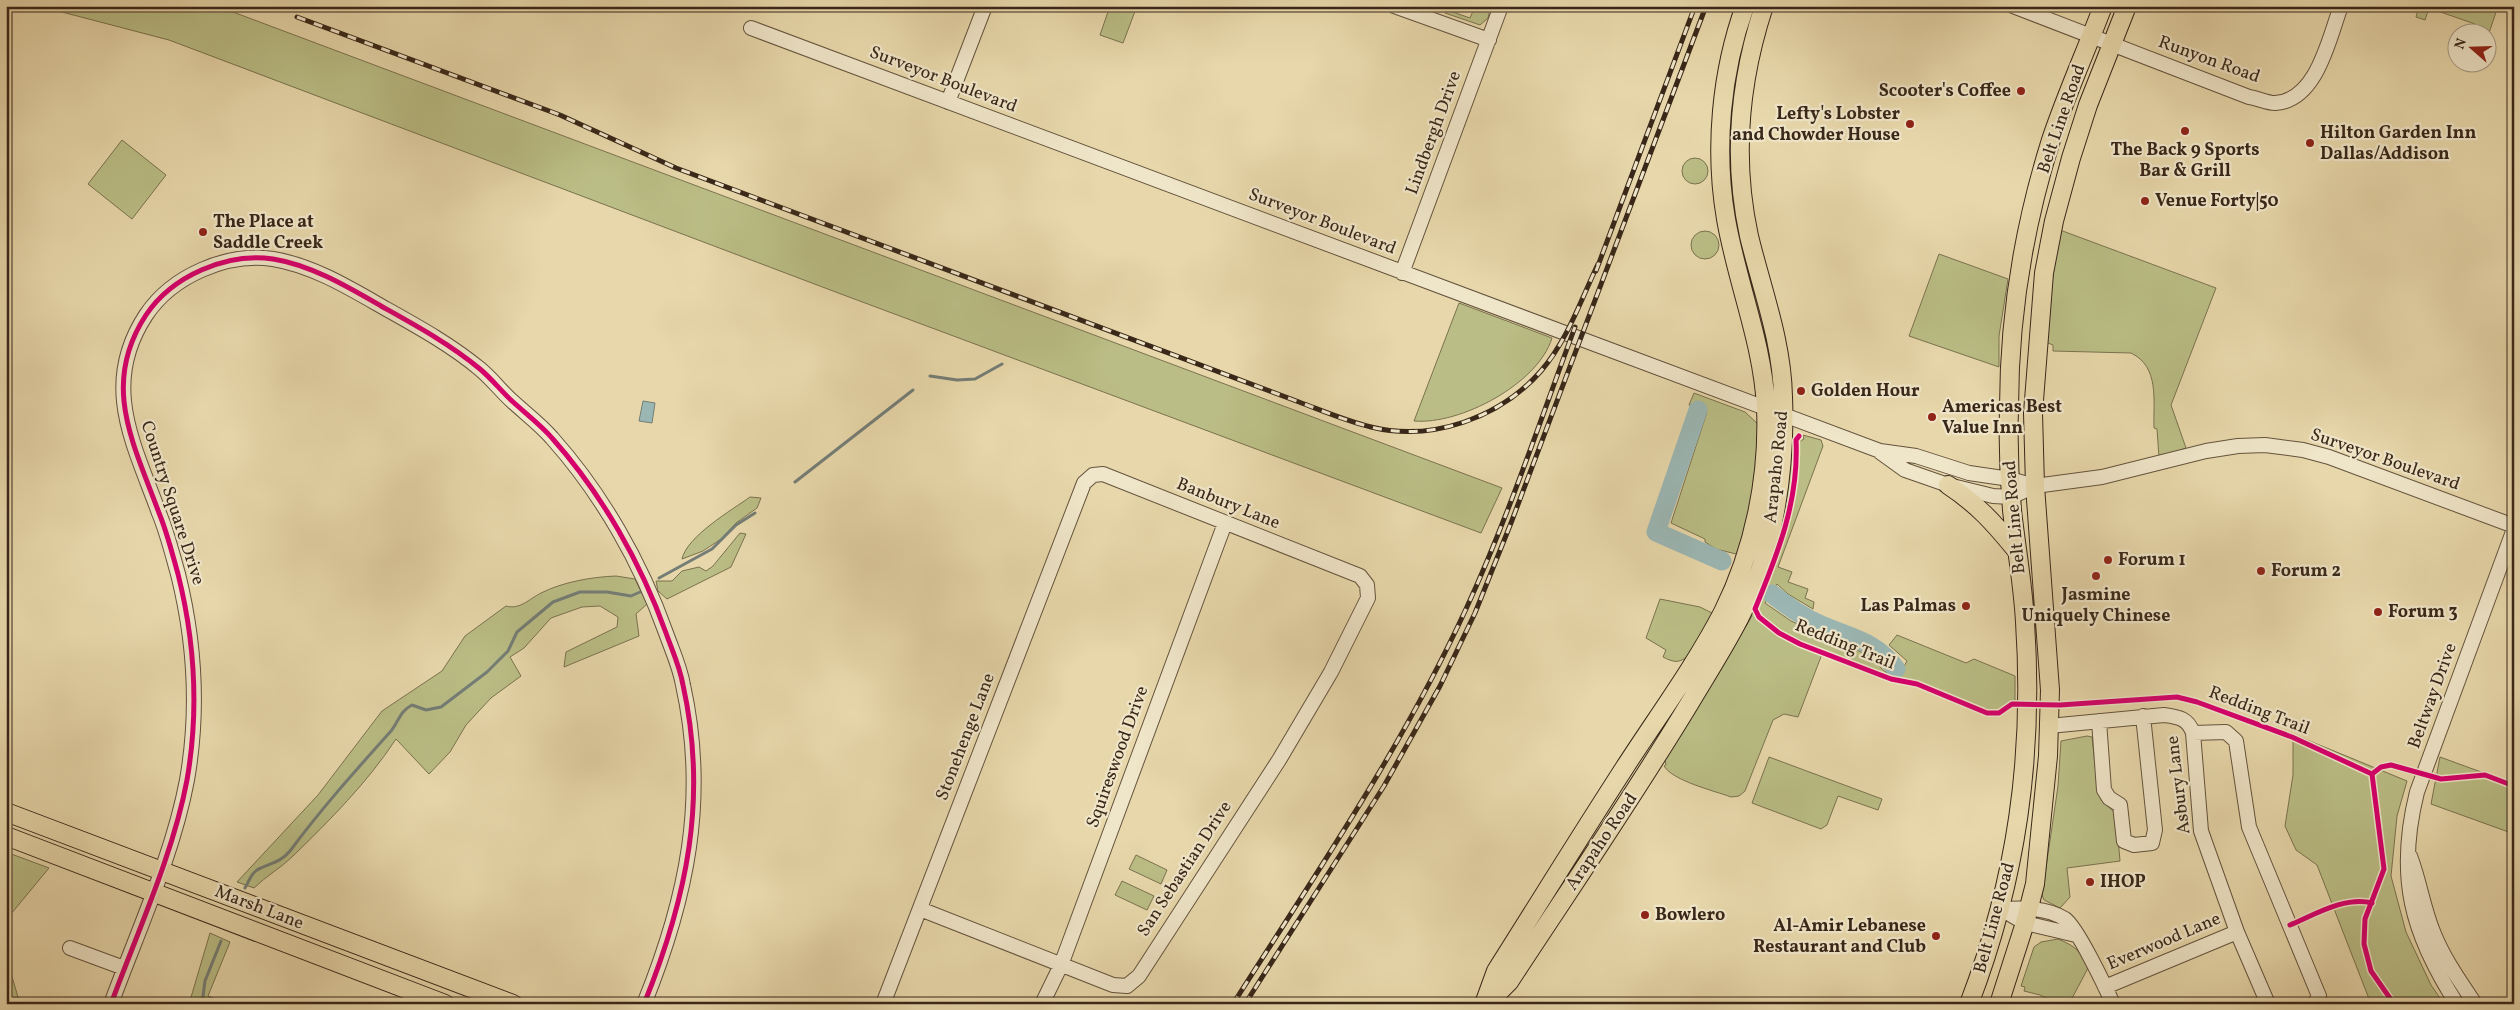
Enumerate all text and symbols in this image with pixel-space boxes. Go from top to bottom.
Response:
north arrow [2448,22,2498,72]
street label: Runyon Road [2155,30,2263,90]
text: N [2451,36,2472,52]
street label: Surveyor Boulevard [866,40,1020,120]
street label: Belt Line Road [2032,61,2092,177]
street label: Lindbergh Drive [1400,68,1468,198]
place label: Scooter's Coffee [1879,79,2011,104]
marker: Scooter's Coffee [2015,85,2027,97]
place label: Lefty's Lobster and Chowder House [1732,102,1900,148]
marker: Lefty's Lobster and Chowder House [1904,118,1916,130]
place label: Hilton Garden Inn Dallas/Addison [2320,121,2476,167]
marker: The Back 9 Sports Bar & Grill [2179,125,2191,137]
marker: Hilton Garden Inn Dallas/Addison [2304,137,2316,149]
place label: The Back 9 Sports Bar & Grill [2110,138,2260,184]
street label: Surveyor Boulevard [1245,182,1399,262]
place label: Venue Forty|50 [2155,189,2279,214]
marker: Venue Forty|50 [2139,195,2151,207]
place label: The Place at Saddle Creek [213,210,323,256]
marker: The Place at Saddle Creek [197,226,209,238]
place label: Golden Hour [1811,379,1920,404]
marker: Golden Hour [1795,385,1807,397]
place label: Americas Best Value Inn [1942,395,2062,441]
street label: Arapaho Road [1759,409,1795,525]
marker: Americas Best Value Inn [1926,411,1938,423]
street label: Country Square Drive [134,418,210,588]
street label: Surveyor Boulevard [2307,423,2463,497]
street label: Belt Line Road [1998,459,2032,575]
street label: Banbury Lane [1173,472,1283,536]
place label: Forum 1 [2118,548,2186,573]
marker: Forum 1 [2102,554,2114,566]
place label: Forum 2 [2271,559,2341,584]
marker: Forum 2 [2255,565,2267,577]
marker: Jasmine Uniquely Chinese [2090,570,2102,582]
place label: Jasmine Uniquely Chinese [2022,583,2170,629]
place label: Las Palmas [1860,594,1956,619]
marker: Las Palmas [1960,600,1972,612]
place label: Forum 3 [2388,600,2458,625]
marker: Forum 3 [2372,606,2384,618]
street label: Redding Trail [1791,613,1899,677]
street label: Beltway Drive [2402,640,2464,752]
street label: Stonehenge Lane [930,670,1002,804]
street label: Redding Trail [2205,680,2313,742]
street label: Squireswood Drive [1081,683,1155,831]
street label: Asbury Lane [2161,734,2197,836]
street label: Arapaho Road [1560,788,1644,896]
street label: San Sebastian Drive [1132,796,1238,942]
street label: Belt Line Road [1968,860,2022,976]
place label: IHOP [2100,870,2146,895]
marker: IHOP [2084,876,2096,888]
street label: Marsh Lane [211,880,307,936]
place label: Bowlero [1655,903,1725,928]
street label: Everwood Lane [2103,907,2225,977]
marker: Bowlero [1639,909,1651,921]
place label: Al-Amir Lebanese Restaurant and Club [1753,914,1926,960]
marker: Al-Amir Lebanese Restaurant and Club [1930,930,1942,942]

